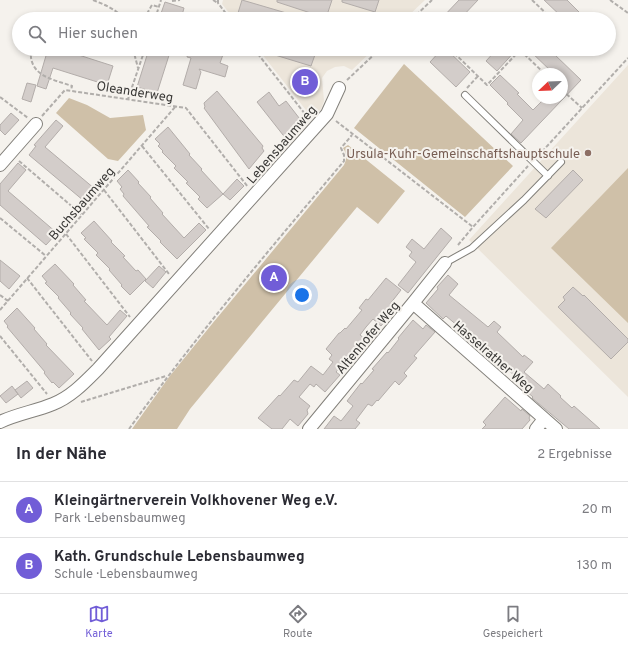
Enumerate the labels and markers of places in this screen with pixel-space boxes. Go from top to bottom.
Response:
pin: B [292,67,318,97]
place label: Ursula-Kuhr-Gemeinschaftshauptschule [346,147,580,163]
marker: Ursula-Kuhr-Gemeinschaftshauptschule [583,148,593,158]
pin: A [261,263,287,293]

